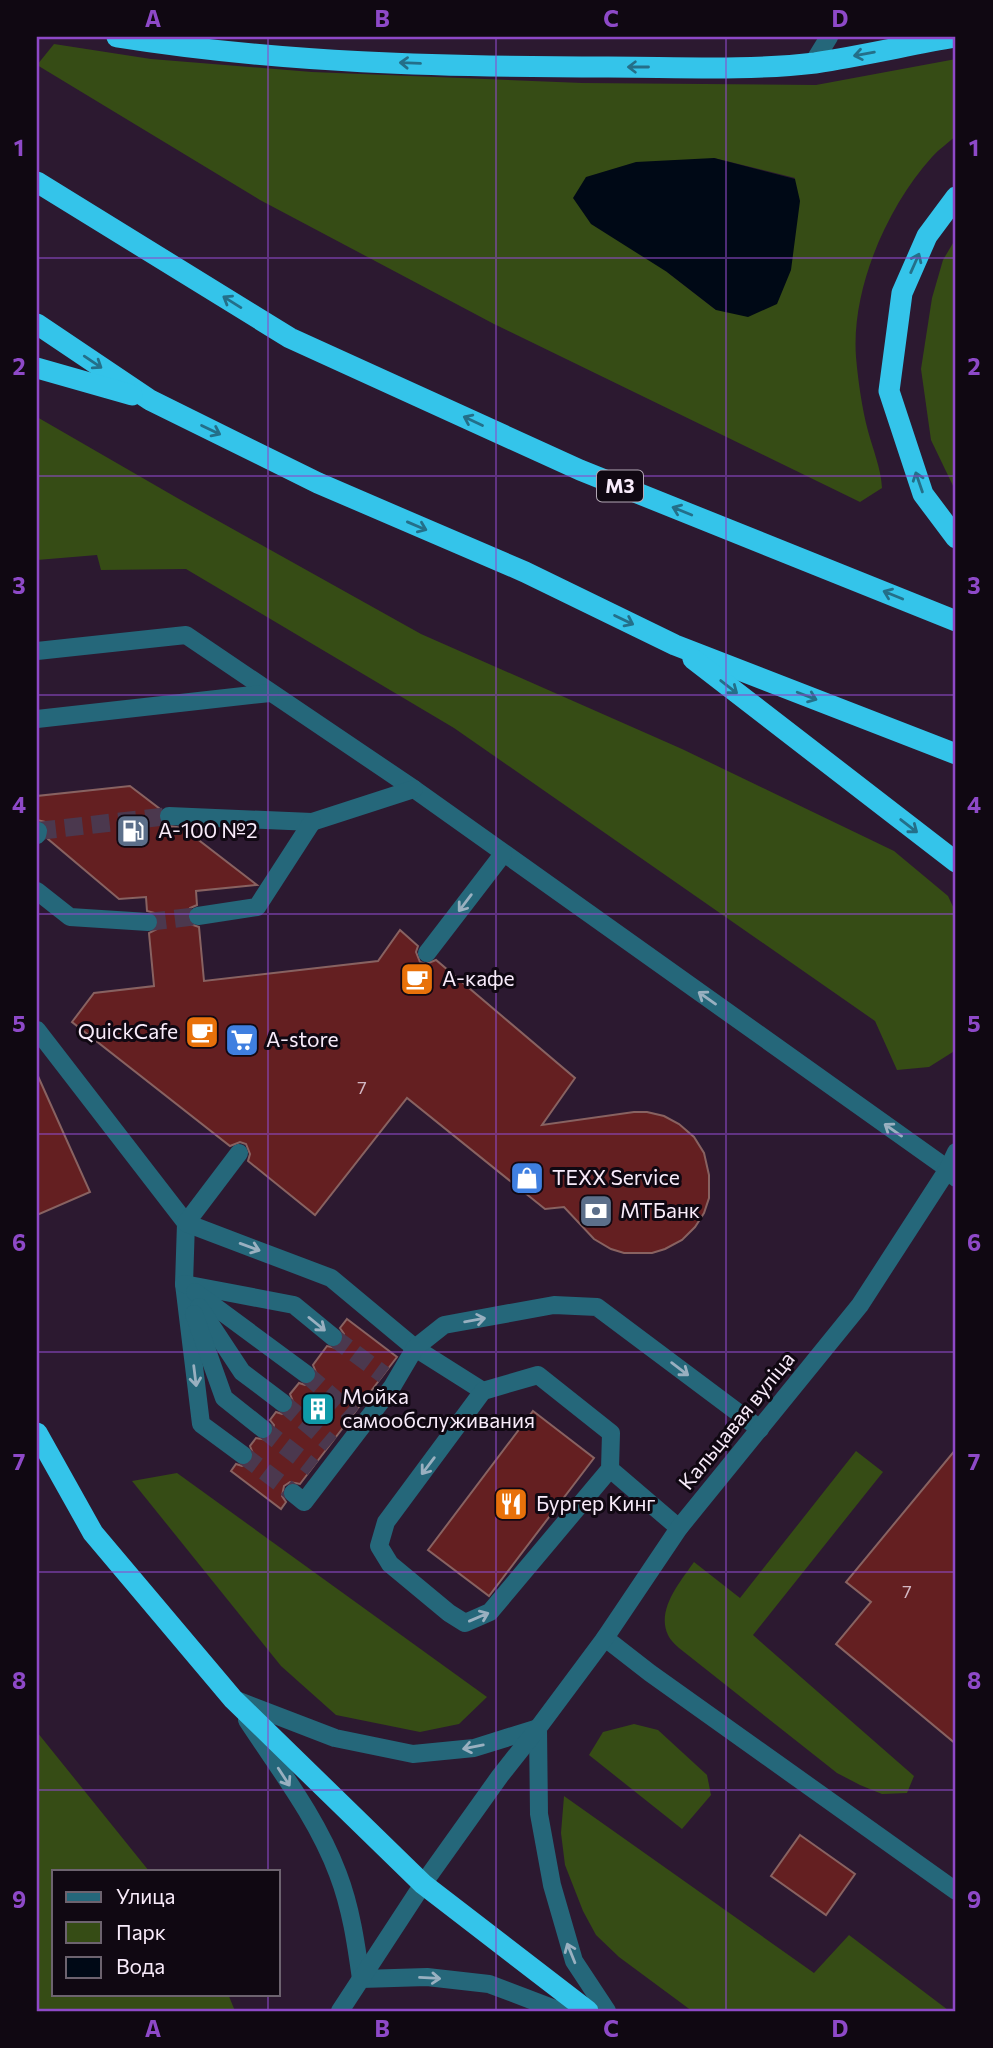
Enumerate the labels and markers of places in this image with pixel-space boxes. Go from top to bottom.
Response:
fuel station icon: А-100 №2 [114,812,152,850]
place label: А-100 №2 [158,817,258,842]
cafe icon: А-кафе [398,960,436,998]
place label: А-кафе [442,965,515,990]
cafe icon: QuickCafe [183,1013,221,1051]
place label: QuickCafe [78,1018,178,1043]
supermarket icon: A-store [223,1021,261,1059]
place label: A-store [266,1026,339,1051]
shop icon: TEXX Service [508,1159,546,1197]
place label: TEXX Service [552,1164,680,1189]
bank icon: МТБанк [577,1192,615,1230]
place label: МТБанк [620,1197,700,1222]
place label: Мойка самообслуживания [342,1383,535,1432]
building icon: Мойка самообслуживания [299,1390,337,1428]
restaurant icon: Бургер Кинг [492,1485,530,1523]
place label: Бургер Кинг [536,1490,656,1515]

